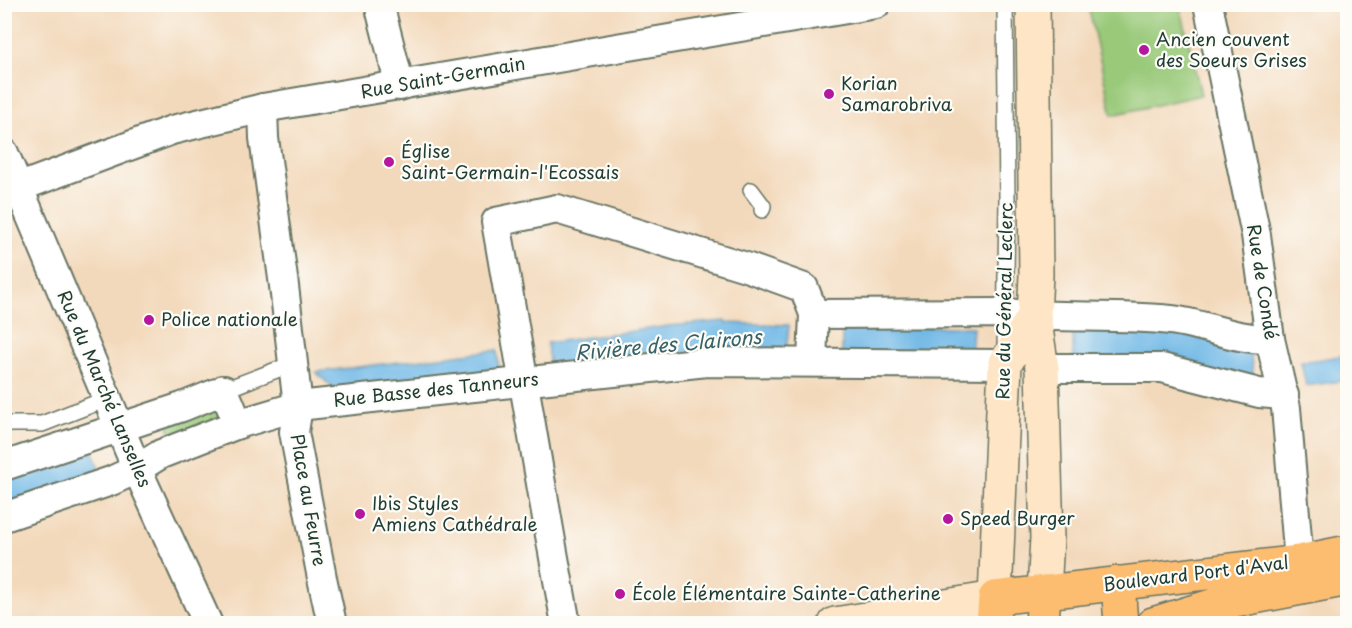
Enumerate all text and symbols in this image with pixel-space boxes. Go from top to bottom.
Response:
place label: Ancien couvent des Soeurs Grises [1156,25,1307,73]
marker: Ancien couvent des Soeurs Grises [1137,43,1151,57]
street label: Rue Saint-Germain [358,49,527,104]
place label: Korian Samarobriva [841,69,953,117]
marker: Korian Samarobriva [822,87,836,101]
place label: Église Saint-Germain-l'Ecossais [401,137,619,185]
marker: Église Saint-Germain-l'Ecossais [382,155,396,169]
street label: Rue du Général Leclerc [988,202,1019,400]
street label: Rue de Condé [1241,222,1286,342]
street label: Rue du Marché Lanselles [52,286,159,491]
place label: Police nationale [161,305,298,332]
marker: Police nationale [142,313,156,327]
water label: Rivière des Clairons [573,321,764,367]
street label: Rue Basse des Tanneurs [332,364,540,413]
street label: Place au Feurre [285,432,334,568]
place label: Ibis Styles Amiens Cathédrale [372,489,538,537]
place label: Speed Burger [960,504,1075,531]
marker: Ibis Styles Amiens Cathédrale [353,507,367,521]
marker: Speed Burger [941,512,955,526]
street label: Boulevard Port d'Aval [1101,548,1290,597]
place label: École Élémentaire Sainte-Catherine [632,579,941,606]
marker: École Élémentaire Sainte-Catherine [613,587,627,601]

